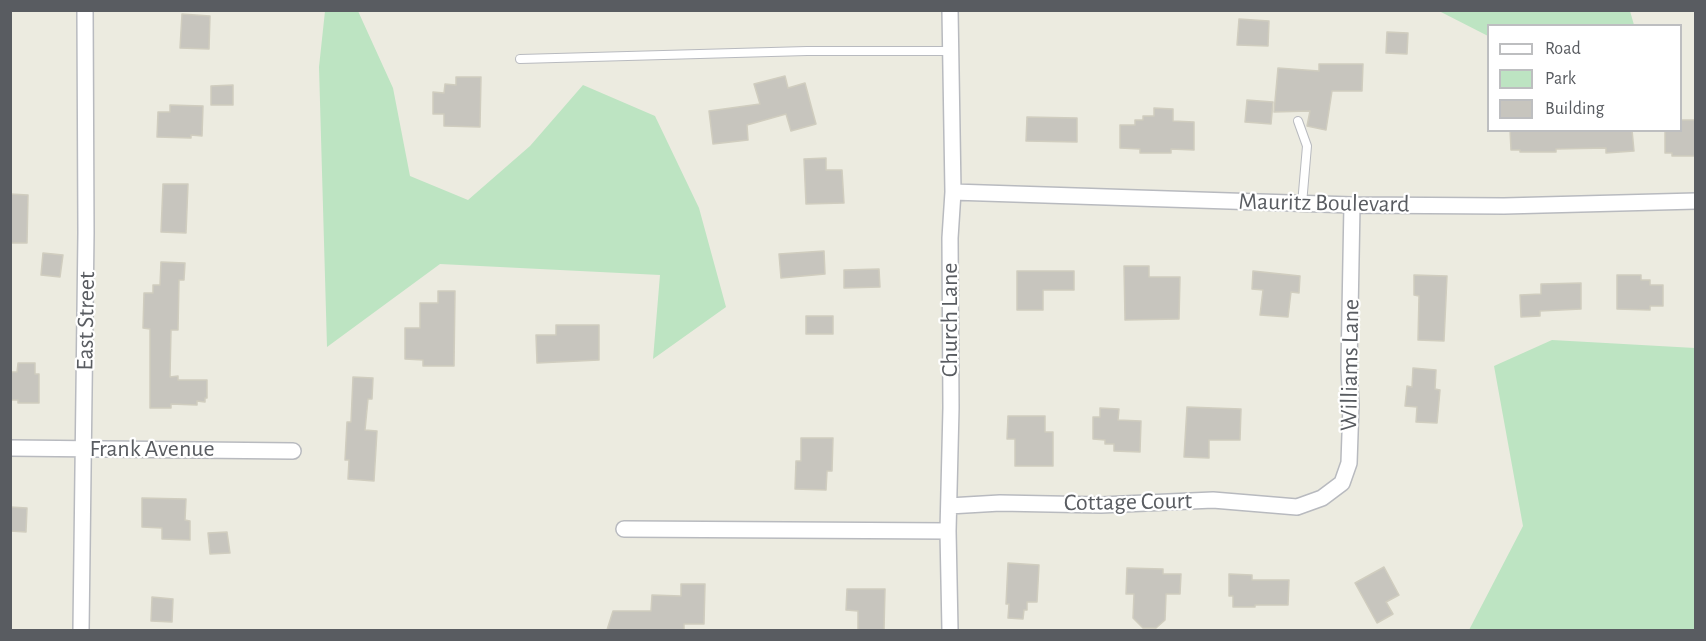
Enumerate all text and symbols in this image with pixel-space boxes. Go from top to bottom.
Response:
legend [1487,24,1682,132]
text: Road [1545,40,1581,58]
text: Park [1545,70,1576,88]
text: Building [1545,100,1604,118]
street label: Mauritz Boulevard [1238,187,1410,219]
street label: Church Lane [936,263,964,377]
street label: East Street [71,271,101,371]
street label: Williams Lane [1334,299,1366,431]
street label: Frank Avenue [89,435,215,463]
street label: Cottage Court [1064,486,1192,518]

